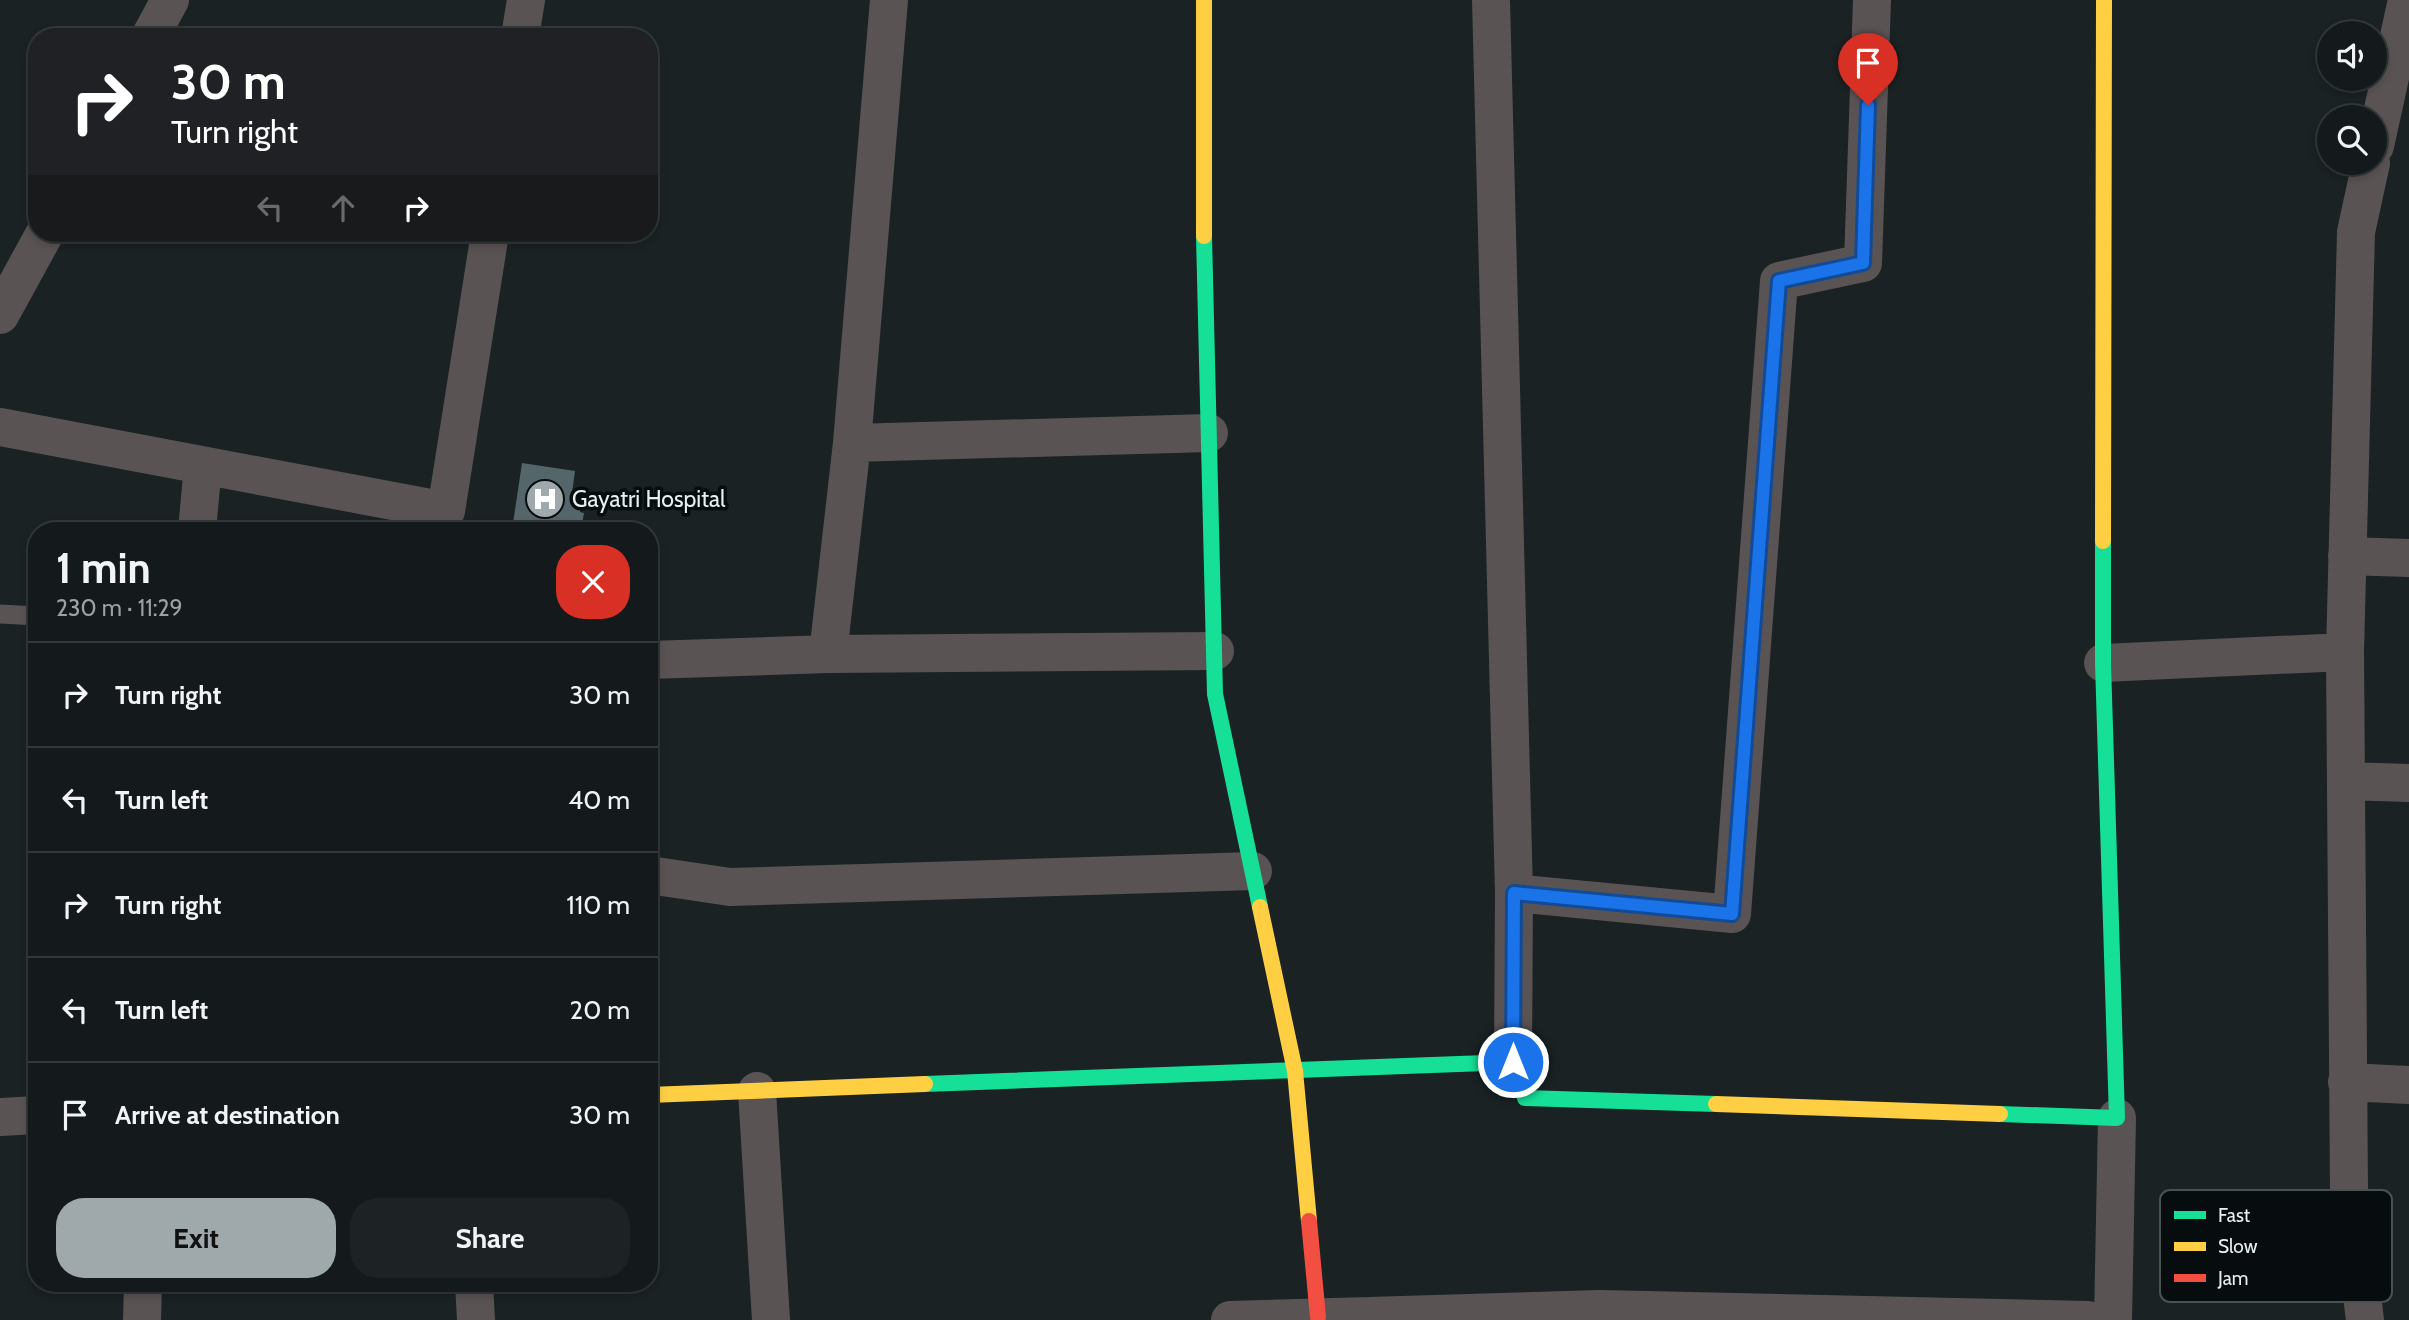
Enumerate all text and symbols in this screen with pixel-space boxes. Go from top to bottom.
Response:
map controls [2317,21,2387,175]
button: sound [2317,21,2387,91]
pin [1838,33,1898,105]
icon: arrive [1849,44,1887,82]
text: 30 m [171,52,286,111]
icon: right [56,56,147,147]
button: search [2317,105,2387,175]
text: Turn right [171,112,298,151]
icon: left [251,189,289,227]
icon: ahead [324,189,362,227]
icon: right [397,189,435,227]
hospital icon: Gayatri Hospital [524,478,566,520]
place label: Gayatri Hospital [572,485,726,513]
text: 1 min [56,542,151,594]
button: close [556,545,630,619]
text: 230 m · 11:29 [56,594,183,622]
icon: right [56,676,94,714]
text: Turn right [115,679,221,711]
text: 30 m [569,679,630,711]
icon: left [56,781,94,819]
text: Turn left [115,784,208,816]
text: 40 m [568,784,630,816]
icon: right [56,886,94,924]
text: Turn right [115,889,221,921]
text: 110 m [566,889,630,921]
icon: left [56,991,94,1029]
text: Turn left [115,994,208,1026]
text: 20 m [570,994,630,1026]
position arrow [1476,1025,1550,1099]
icon: arrive [56,1096,94,1134]
text: Arrive at destination [115,1099,340,1131]
text: 30 m [569,1099,630,1131]
legend [2160,1190,2392,1302]
button: Exit [56,1198,336,1278]
button: Share [350,1198,630,1278]
text: Fast [2218,1204,2251,1227]
text: Slow [2218,1235,2258,1258]
text: Jam [2217,1267,2248,1290]

